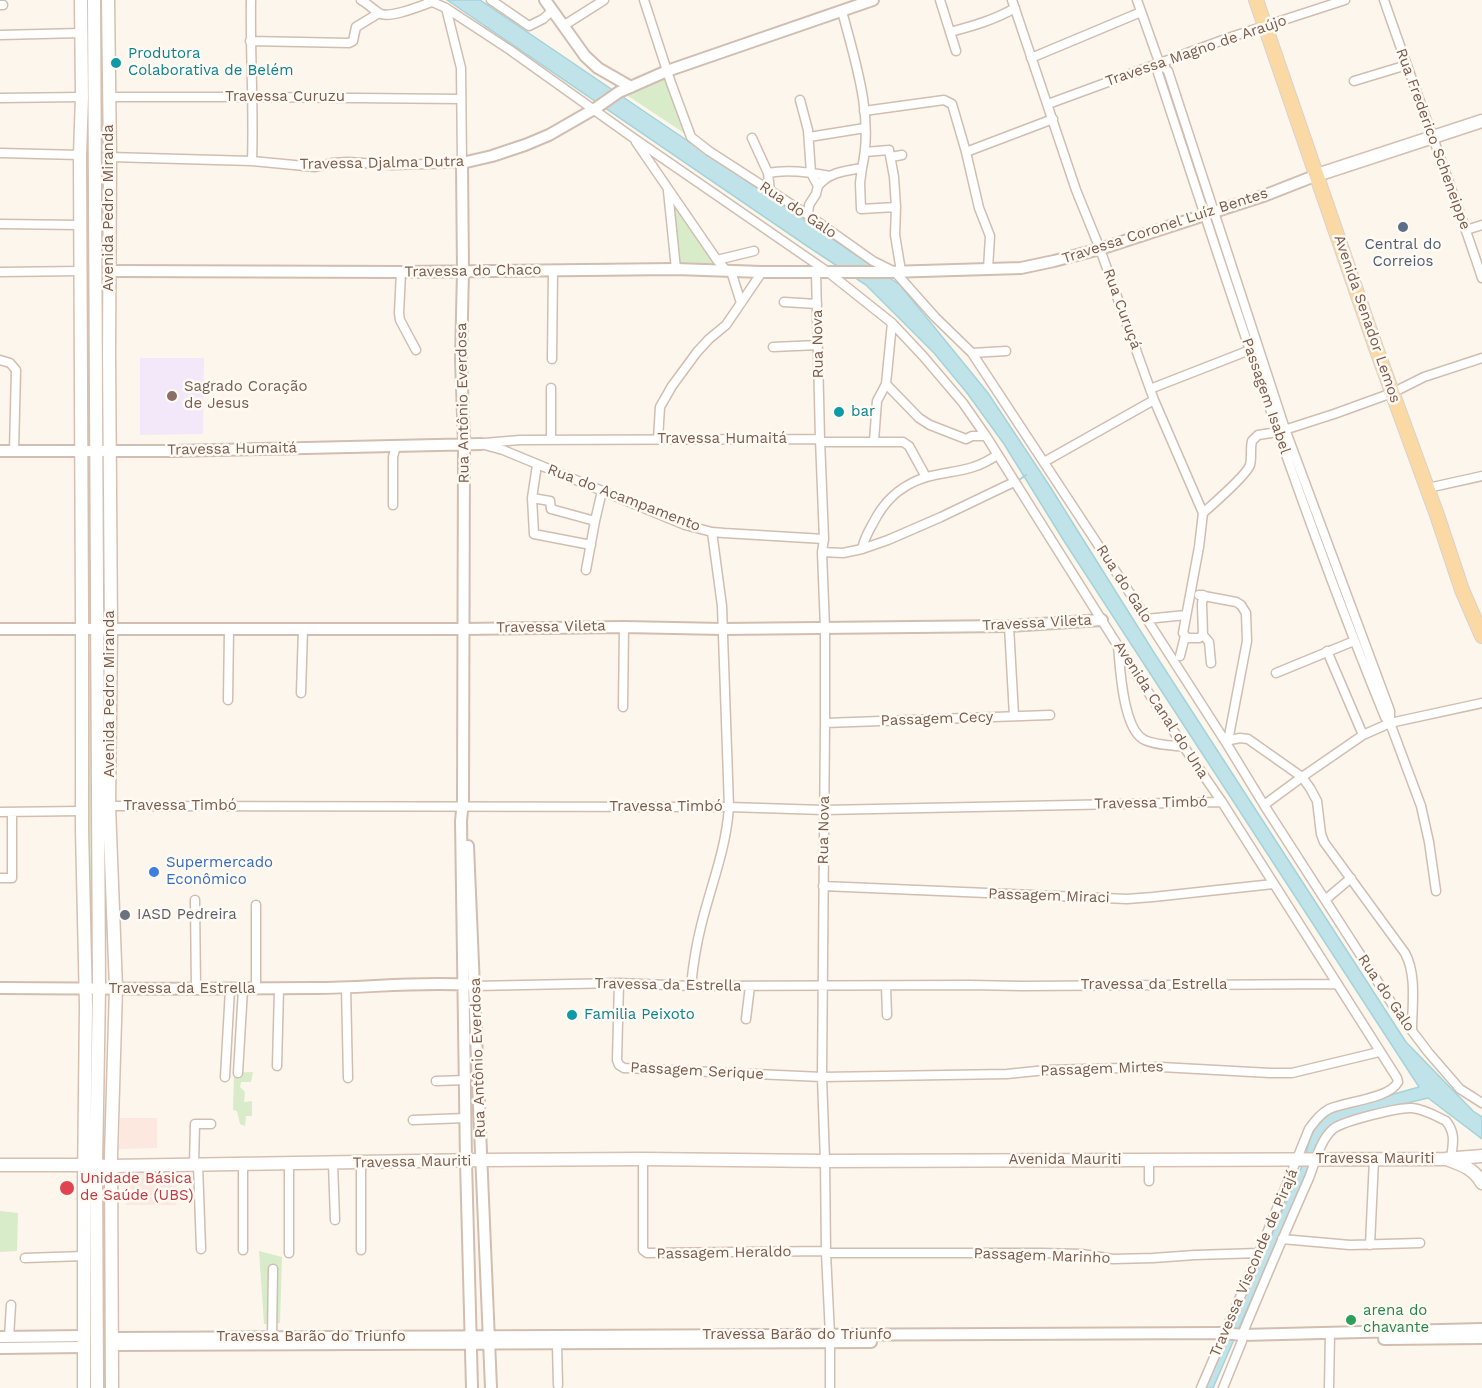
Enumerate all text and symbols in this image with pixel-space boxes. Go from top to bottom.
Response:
street label: Travessa Magno de Araújo [1103,12,1289,90]
place label: Produtora Colaborativa de Belém [128,45,294,80]
street label: Rua Frederico Scheneippe [1392,46,1474,232]
marker: Produtora Colaborativa de Belém [109,56,123,70]
street label: Travessa Curuzu [225,88,345,106]
street label: Avenida Pedro Miranda [100,124,118,292]
street label: Travessa Djalma Dutra [300,153,464,173]
street label: Rua do Galo [756,178,840,242]
street label: Travessa Coronel Luíz Bentes [1060,184,1270,268]
marker: Central do Correios [1396,220,1410,234]
street label: Avenida Senador Lemos [1330,233,1404,405]
place label: Central do Correios [1365,236,1441,271]
street label: Travessa do Chaco [404,261,542,281]
street label: Rua Curuçá [1099,266,1145,352]
street label: Rua Nova [808,310,828,378]
street label: Rua Antônio Everdosa [453,323,473,483]
street label: Passagem Isabel [1238,336,1294,456]
place label: Sagrado Coração de Jesus [184,378,307,413]
marker: Sagrado Coração de Jesus [165,389,179,403]
place label: bar [851,403,875,421]
marker: bar [832,405,846,419]
street label: Travessa Humaitá [657,430,787,448]
street label: Travessa Humaitá [167,439,297,459]
street label: Rua do Acampamento [545,460,703,536]
street label: Rua do Galo [1092,542,1156,626]
street label: Avenida Pedro Miranda [101,610,119,778]
street label: Travessa Vileta [982,611,1092,635]
street label: Travessa Vileta [496,617,606,637]
street label: Avenida Canal do Una [1110,638,1212,782]
street label: Passagem Cecy [880,708,994,730]
street label: Travessa Timbó [1094,793,1208,813]
street label: Rua Nova [814,796,834,864]
street label: Travessa Timbó [123,797,237,815]
street label: Travessa Timbó [609,798,723,816]
place label: Supermercado Econômico [166,854,273,889]
marker: Supermercado Econômico [147,865,161,879]
street label: Passagem Miraci [988,885,1110,907]
place label: IASD Pedreira [137,906,237,924]
marker: IASD Pedreira [118,908,132,922]
street label: Rua do Galo [1354,951,1418,1035]
street label: Travessa da Estrella [594,975,742,995]
street label: Travessa da Estrella [1080,976,1228,994]
street label: Rua Antônio Everdosa [466,977,490,1139]
street label: Travessa da Estrella [108,980,256,998]
place label: Familia Peixoto [584,1006,695,1024]
marker: Familia Peixoto [565,1008,579,1022]
street label: Passagem Mirtes [1040,1058,1164,1080]
street label: Passagem Serique [630,1059,764,1083]
street label: Travessa Mauriti [1316,1150,1434,1168]
street label: Avenida Mauriti [1009,1151,1121,1169]
street label: Travessa Mauriti [352,1152,472,1172]
street label: Travessa Visconde de Pirajá [1206,1166,1302,1360]
place label: Unidade Básica de Saúde (UBS) [80,1170,193,1205]
marker: Unidade Básica de Saúde (UBS) [58,1179,76,1197]
street label: Passagem Heraldo [656,1243,792,1263]
street label: Passagem Marinho [973,1245,1111,1267]
place label: arena do chavante [1363,1302,1429,1337]
marker: arena do chavante [1344,1313,1358,1327]
street label: Travessa Barão do Triunfo [702,1326,892,1344]
street label: Travessa Barão do Triunfo [216,1328,406,1346]

